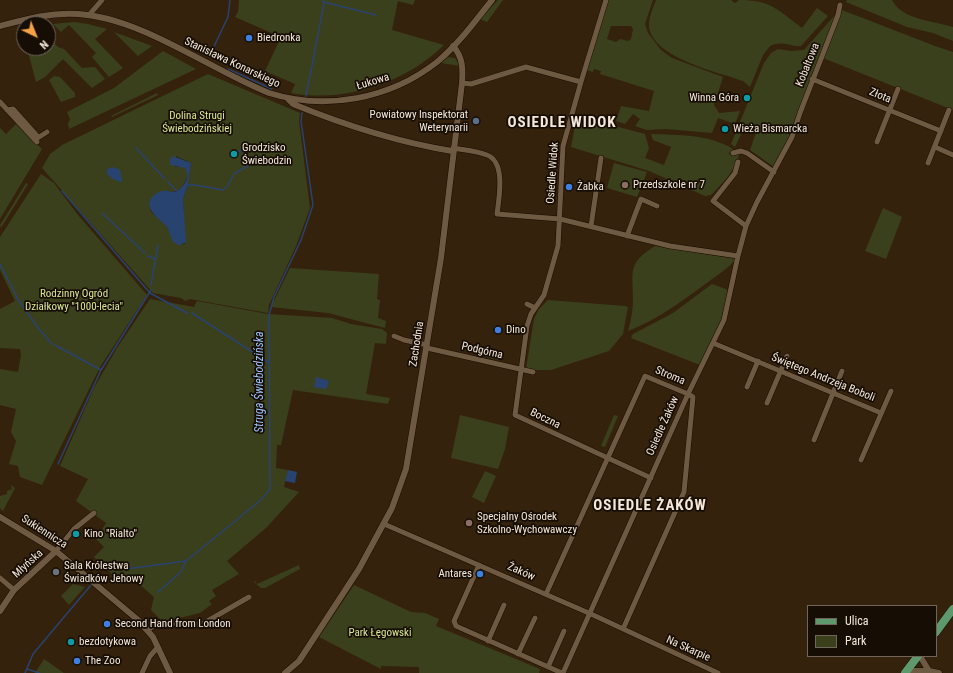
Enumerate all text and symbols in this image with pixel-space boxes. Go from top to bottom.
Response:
north arrow [16,16,56,56]
place label: Biedronka [257,31,300,45]
marker: Biedronka [244,33,254,43]
street label: Stanisława Konarskiego [182,35,282,91]
text: N [37,37,51,51]
street label: Kobaltowa [793,41,823,89]
street label: Łukowa [355,71,391,93]
street label: Złota [867,86,893,106]
place label: Winna Góra [689,91,739,105]
marker: Winna Góra [742,93,752,103]
place label: Powiatowy Inspektorat Weterynarii [370,108,468,134]
park label: Dolina Strugi Świebodzińskiej [162,109,232,135]
district label: OSIEDLE WIDOK [507,114,617,132]
marker: Powiatowy Inspektorat Weterynarii [471,116,481,126]
place label: Wieża Bismarcka [733,122,807,136]
marker: Wieża Bismarcka [720,124,730,134]
place label: Grodzisko Świebodzin [242,141,292,167]
street label: Osiedle Widok [544,142,562,204]
marker: Grodzisko Świebodzin [229,149,239,159]
place label: Przedszkole nr 7 [633,178,705,192]
place label: Żabka [577,180,604,194]
marker: Przedszkole nr 7 [620,180,630,190]
marker: Żabka [564,182,574,192]
park label: Rodzinny Ogród Działkowy "1000-lecia" [25,287,123,313]
street label: Zachodnia [407,320,427,368]
place label: Dino [506,323,526,337]
marker: Dino [493,325,503,335]
water label: Struga Świebodzińska [253,331,267,433]
street label: Podgórna [460,340,504,362]
street label: Świętego Andrzeja Boboli [769,351,877,405]
street label: Stroma [653,364,687,388]
street label: Osiedle Żaków [644,394,682,458]
street label: Boczna [528,406,562,432]
district label: OSIEDLE ŻAKÓW [593,497,707,515]
place label: Specjalny Ośrodek Szkolno-Wychowawczy [477,510,577,536]
street label: Sukiennicza [19,512,69,552]
marker: Specjalny Ośrodek Szkolno-Wychowawczy [464,518,474,528]
place label: Kino "Rialto" [84,527,137,541]
marker: Kino "Rialto" [71,529,81,539]
street label: Młyńska [10,547,46,581]
place label: Sala Królestwa Świadków Jehowy [64,559,143,585]
street label: Żaków [505,560,537,584]
marker: Sala Królestwa Świadków Jehowy [51,567,61,577]
place label: Antares [438,567,472,581]
marker: Antares [475,569,485,579]
legend [807,605,937,657]
text: Ulica [845,614,869,628]
place label: Second Hand from London [115,617,231,631]
marker: Second Hand from London [102,619,112,629]
park label: Park Łęgowski [348,626,412,640]
street label: Na Skarpie [664,633,712,665]
text: Park [845,634,866,648]
place label: bezdotykowa [79,635,136,649]
marker: bezdotykowa [66,637,76,647]
place label: The Zoo [85,654,120,668]
marker: The Zoo [72,656,82,666]

